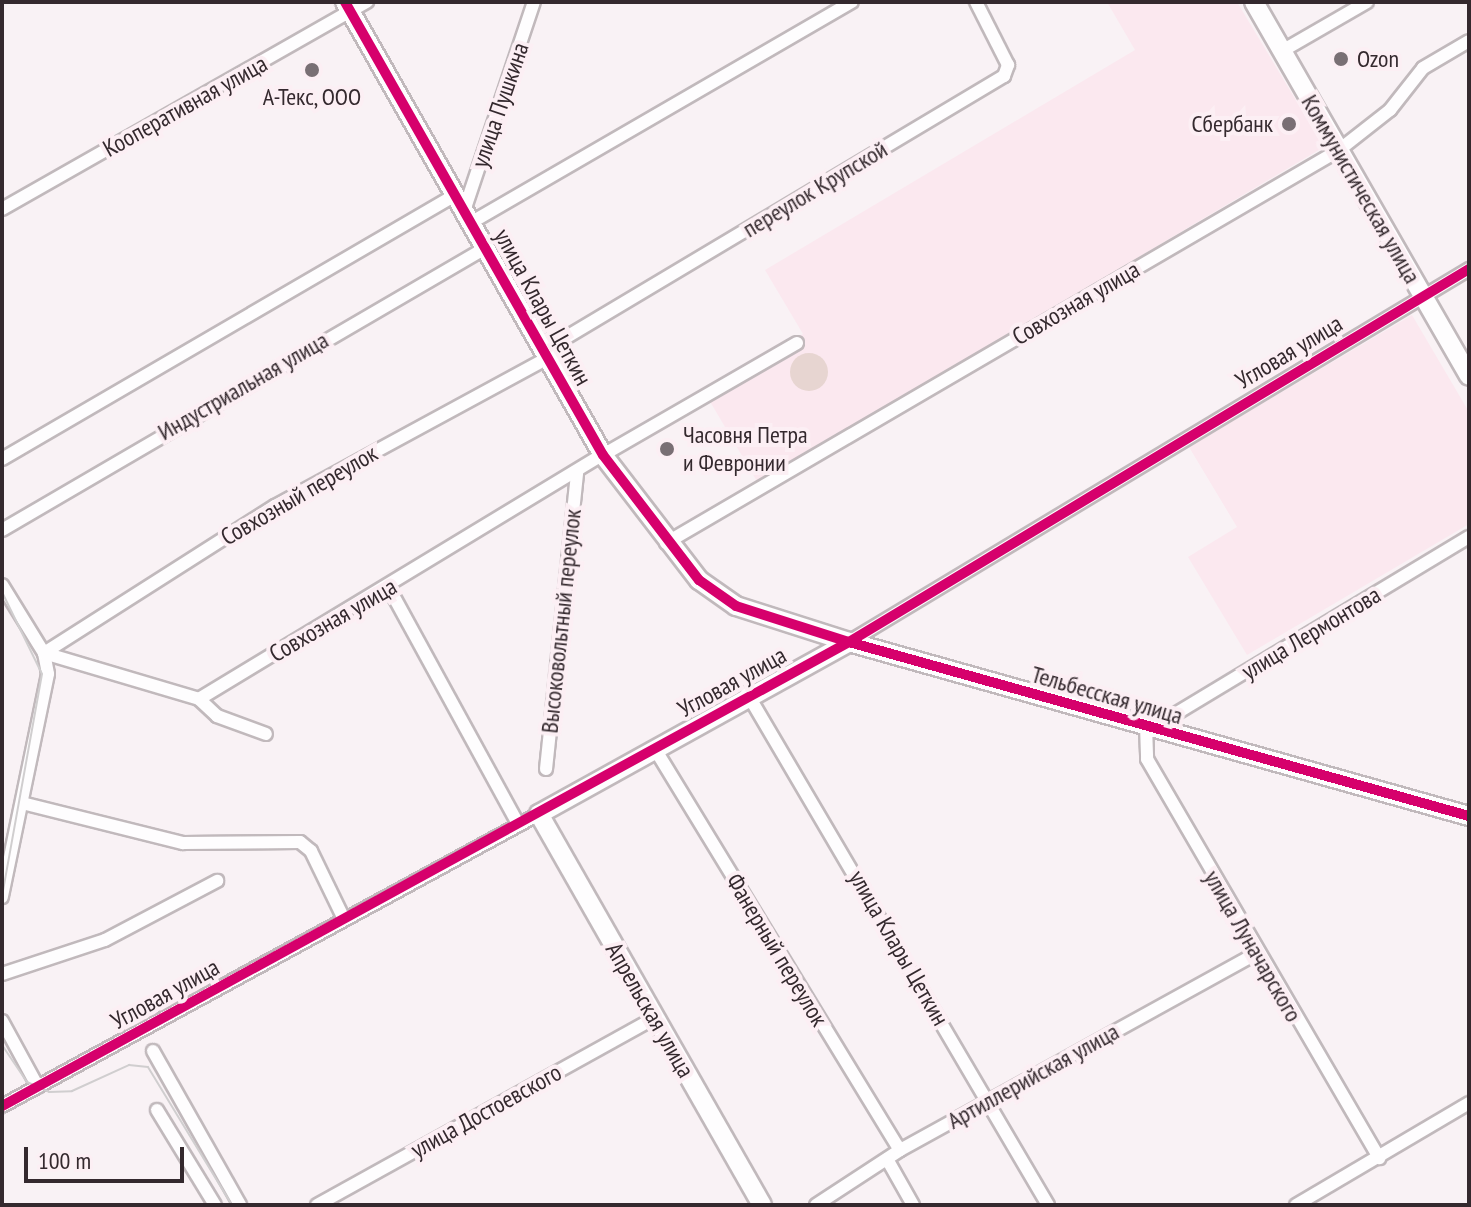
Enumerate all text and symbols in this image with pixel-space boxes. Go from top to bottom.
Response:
street label: улица Пушкина [465,39,535,171]
place label: Ozon [1357,45,1399,73]
street label: Кооперативная улица [98,49,272,163]
marker: Ozon [1332,50,1350,68]
marker: А-Текс, ООО [303,61,321,79]
place label: А-Текс, ООО [262,83,362,111]
street label: Коммунистическая улица [1295,90,1427,288]
place label: Сбербанк [1192,110,1273,138]
marker: Сбербанк [1280,115,1298,133]
street label: переулок Крупской [738,135,892,243]
street label: улица Клары Цеткин [488,224,598,390]
street label: Совхозная улица [1007,255,1145,351]
street label: Угловая улица [1230,309,1348,395]
street label: Индустриальная улица [153,326,333,446]
place label: Часовня Петра и Февронии [683,421,808,477]
street label: Совхозный переулок [216,439,382,551]
marker: Часовня Петра и Февронии [658,440,676,458]
street label: Высоковольтный переулок [535,507,587,735]
street label: Совхозная улица [264,572,402,668]
street label: улица Лермонтова [1236,580,1386,686]
street label: Угловая улица [673,640,791,724]
street label: Тельбесская улица [1028,660,1186,730]
street label: улица Клары Цеткин [843,865,955,1031]
street label: улица Луначарского [1198,865,1308,1027]
street label: Фанерный переулок [720,868,834,1032]
street label: Апрельская улица [600,937,700,1083]
street label: Угловая улица [106,952,224,1036]
street label: Артиллерийская улица [942,1017,1124,1135]
street label: улица Достоевского [405,1058,567,1164]
scale bar [28,1131,188,1181]
text: 100 m [38,1145,91,1176]

